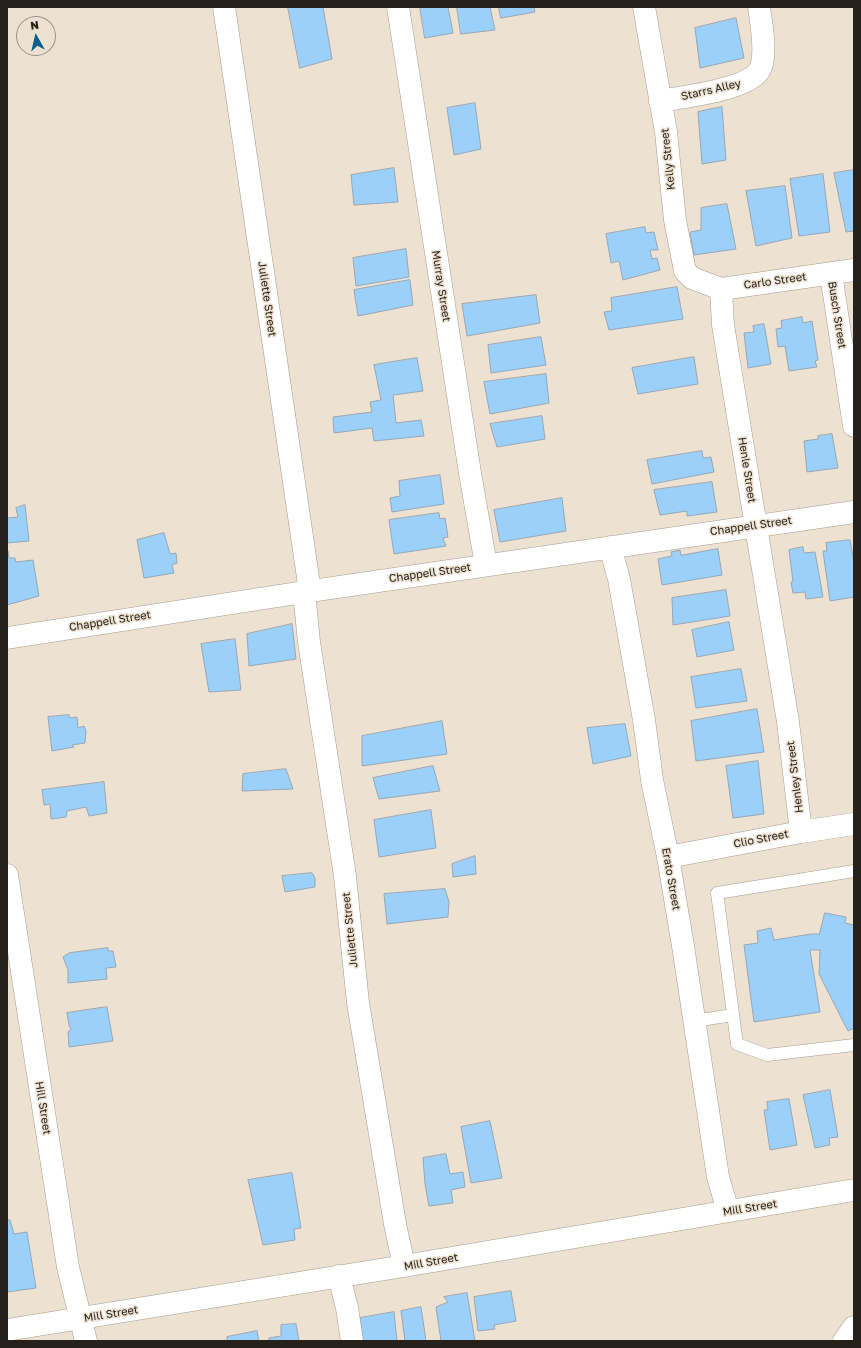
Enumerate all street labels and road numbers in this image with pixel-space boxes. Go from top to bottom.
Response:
street label: Starrs Alley [680,77,742,103]
street label: Kelly Street [658,127,678,191]
street label: Murray Street [429,249,453,323]
street label: Juliette Street [255,260,279,338]
street label: Carlo Street [743,270,807,292]
street label: Busch Street [825,280,849,350]
street label: Henle Street [735,436,759,504]
street label: Chappell Street [709,514,793,538]
street label: Chappell Street [388,561,472,585]
street label: Chappell Street [68,608,152,634]
street label: Henley Street [784,740,806,814]
street label: Clio Street [732,827,790,851]
street label: Erato Street [659,847,683,911]
street label: Juliette Street [339,892,361,968]
street label: Hill Street [32,1080,54,1136]
street label: Mill Street [722,1197,778,1219]
street label: Mill Street [403,1251,459,1273]
street label: Mill Street [83,1303,139,1325]

